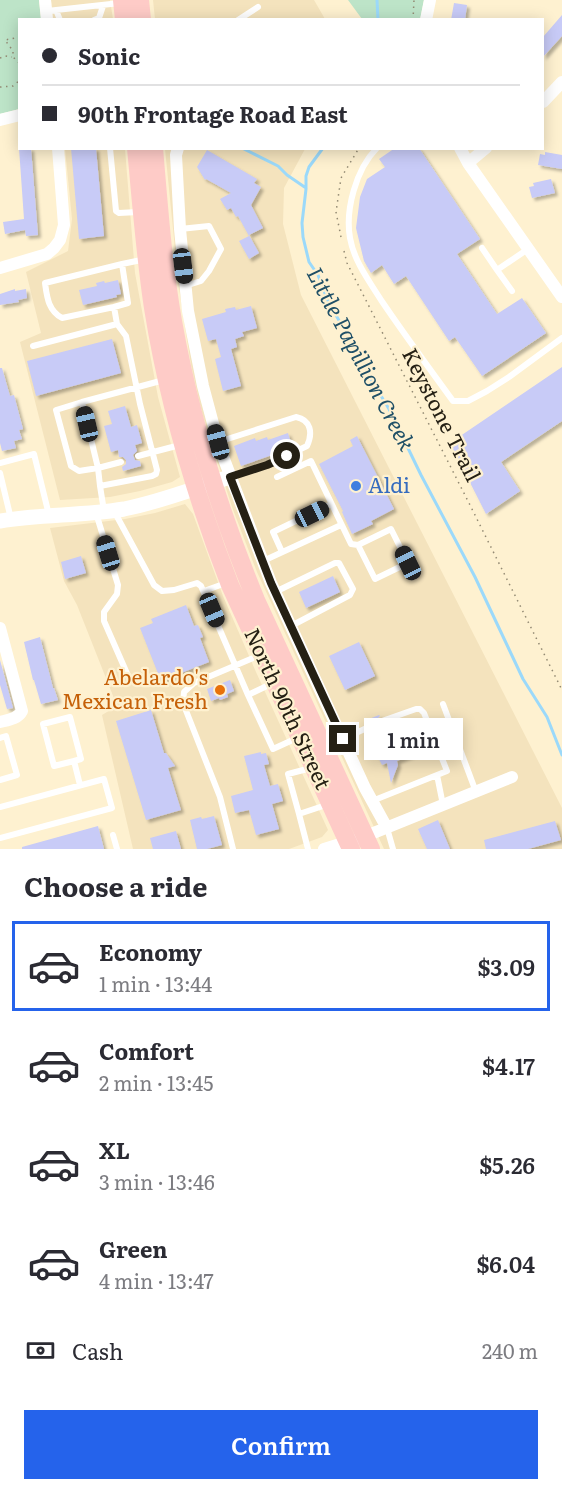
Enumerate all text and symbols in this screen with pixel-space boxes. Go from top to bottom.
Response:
text: Sonic [78,39,140,72]
text: 90th Frontage Road East [78,97,348,130]
car [172,247,194,285]
water label: Little Papillion Creek [300,261,425,456]
street label: Keystone Trail [396,342,490,486]
car [74,404,100,444]
car [205,422,231,462]
route start [273,442,300,469]
place label: Aldi [368,468,410,499]
marker: Aldi [349,479,363,493]
car [292,498,332,530]
car [94,533,122,573]
car [392,543,424,583]
car [197,590,227,630]
street label: North 90th Street [238,622,340,794]
place label: Abelardo's Mexican Fresh [62,660,208,715]
marker: Abelardo's Mexican Fresh [213,683,227,697]
callout: 1 min [364,718,463,760]
text: 1 min [387,724,440,754]
route end [329,725,356,752]
text: Choose a ride [24,865,207,905]
text: Economy [99,935,202,968]
icon: car [27,939,81,993]
text: $3.09 [477,950,535,983]
text: 1 min · 13:44 [99,968,212,998]
text: Comfort [99,1034,194,1067]
icon: car [27,1038,81,1092]
text: $4.17 [482,1049,535,1082]
text: 2 min · 13:45 [99,1067,214,1097]
text: XL [99,1133,130,1166]
icon: car [27,1137,81,1191]
text: $5.26 [479,1148,535,1181]
text: 3 min · 13:46 [99,1166,215,1196]
text: Green [99,1232,168,1265]
icon: car [27,1236,81,1290]
text: $6.04 [477,1247,535,1280]
text: 4 min · 13:47 [99,1265,214,1295]
icon: cash [24,1334,57,1367]
text: Cash [72,1334,123,1367]
text: 240 m [482,1335,538,1365]
button: Confirm [24,1410,538,1479]

